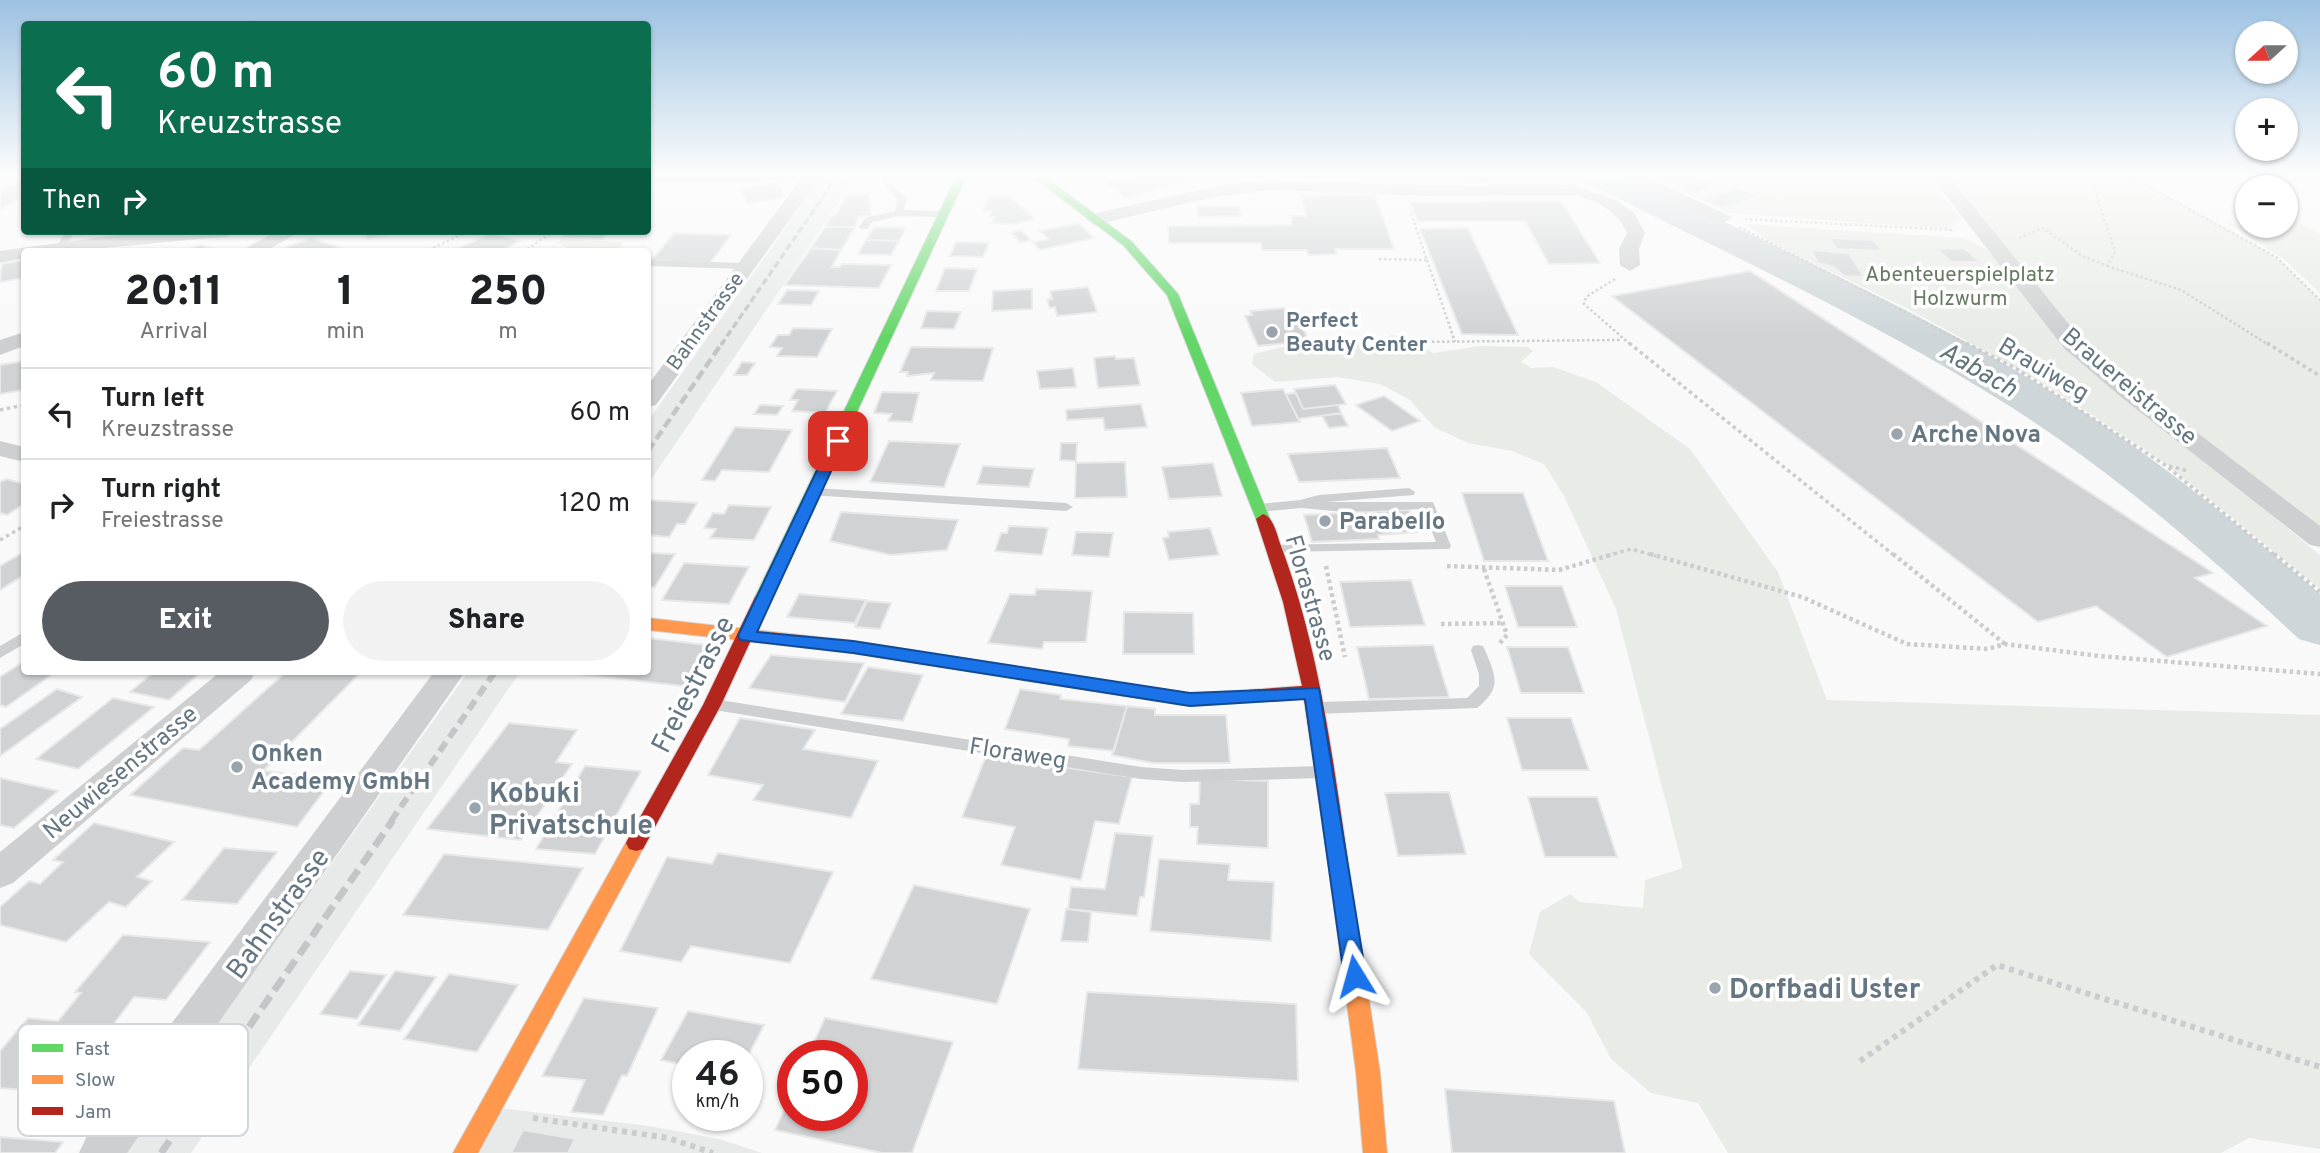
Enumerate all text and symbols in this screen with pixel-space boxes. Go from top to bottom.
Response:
north arrow [2235,21,2298,84]
map controls [2235,21,2298,238]
text: 60 m [157,44,275,106]
icon: left [42,49,133,140]
button: + [2235,98,2298,161]
text: Kreuzstrasse [157,105,342,145]
button: − [2235,175,2298,238]
icon: right [115,182,153,220]
text: Then [42,185,101,218]
park label: Abenteuerspielplatz Holzwurm [1865,262,2055,313]
text: 20:11 [125,267,223,320]
text: 1 [337,267,354,320]
text: 250 [468,267,547,320]
street label: Bahnstrasse [661,267,751,376]
place label: Perfect Beauty Center [1286,308,1428,359]
text: Arrival [139,318,208,347]
text: min [327,318,365,347]
text: m [498,318,518,347]
street label: Brauereistrasse [2055,322,2202,453]
marker: Perfect Beauty Center [1264,324,1280,340]
street label: Brauiweg [1992,332,2094,409]
water label: Aabach [1933,336,2023,407]
text: Turn left [101,383,205,416]
icon: left [42,395,80,433]
text: 60 m [570,397,630,430]
pin [808,411,868,471]
text: Kreuzstrasse [101,416,234,445]
place label: Arche Nova [1911,421,2041,451]
icon: arrive [819,422,857,460]
marker: Arche Nova [1889,426,1905,442]
text: Turn right [101,474,221,507]
icon: right [42,486,80,524]
text: 120 m [560,488,630,521]
text: Freiestrasse [101,507,224,536]
place label: Parabello [1339,508,1445,538]
marker: Parabello [1317,513,1333,529]
street label: Florastrasse [1277,532,1341,665]
button: Exit [42,581,329,661]
button: Share [343,581,630,661]
street label: Freiestrasse [645,611,745,760]
street label: Neuwiesenstrasse [38,700,205,847]
street label: Floraweg [967,732,1068,777]
place label: Onken Academy GmbH [251,740,431,798]
marker: Onken Academy GmbH [229,759,245,775]
place label: Kobuki Privatschule [489,777,653,845]
marker: Kobuki Privatschule [467,800,483,816]
street label: Bahnstrasse [220,842,339,988]
position arrow [1318,939,1392,1013]
place label: Dorfbadi Uster [1729,973,1921,1009]
marker: Dorfbadi Uster [1707,980,1723,996]
legend [18,1024,248,1136]
text: Fast [75,1038,110,1062]
speed limit sign: 50 [777,1040,868,1131]
text: 46 [696,1054,740,1098]
text: Slow [75,1069,115,1093]
text: km/h [696,1091,739,1114]
text: Jam [75,1101,112,1125]

